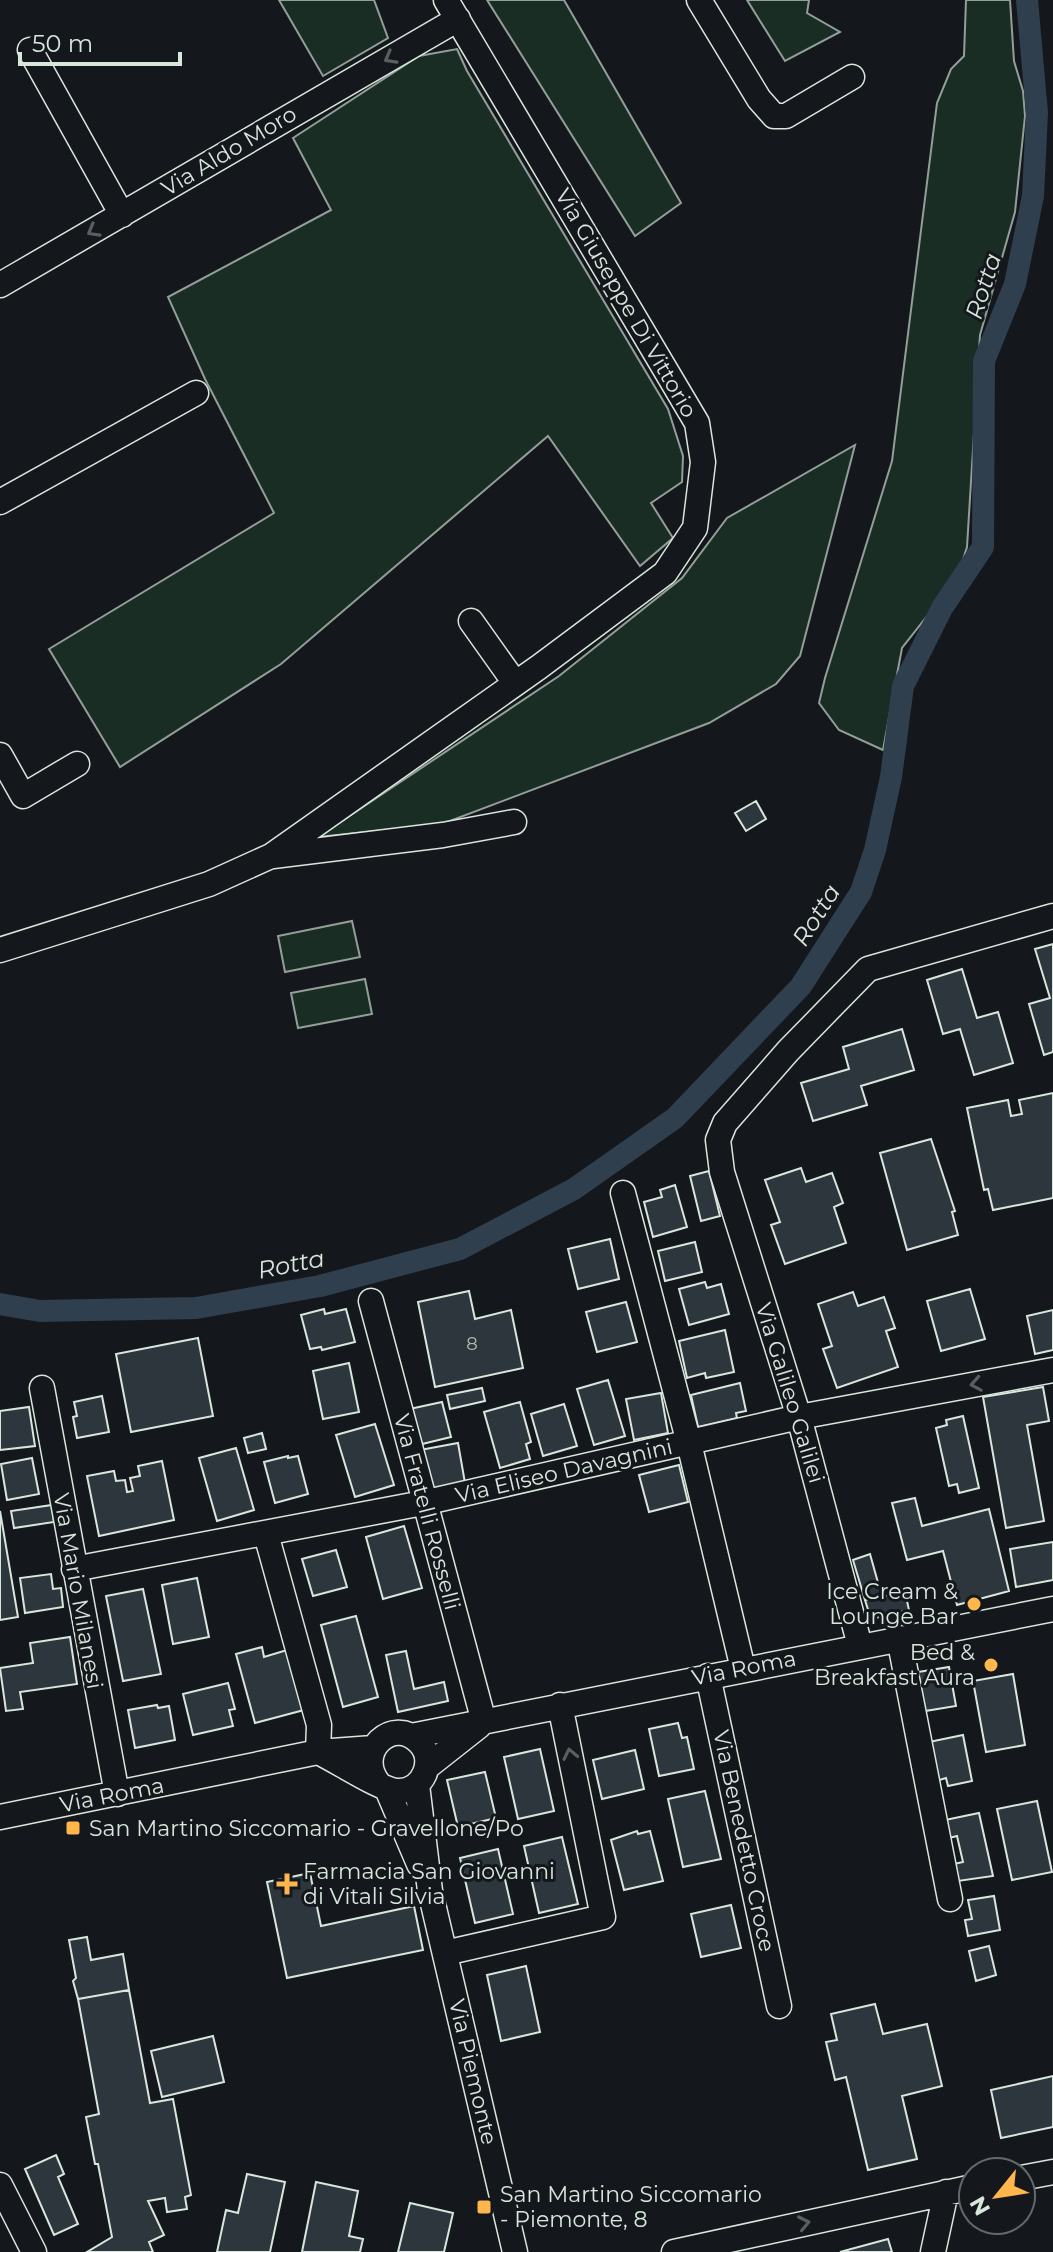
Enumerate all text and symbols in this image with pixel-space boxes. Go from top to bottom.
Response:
scale bar [20,16,180,66]
text: 50 m [32,29,93,58]
one-way arrow [385,48,399,64]
street label: Via Aldo Moro [157,100,301,202]
street label: Via Giuseppe Di Vittorio [549,184,703,422]
one-way arrow [87,221,102,237]
water label: Rotta [959,249,1007,323]
water label: Rotta [786,879,846,951]
water label: Rotta [255,1243,327,1285]
street label: Via Galileo Galilei [750,1300,830,1486]
house number: 8 [466,1333,478,1355]
one-way arrow [970,1375,983,1392]
street label: Via Fratelli Rosselli [388,1411,466,1613]
street label: Via Eliseo Davagnini [453,1433,675,1509]
street label: Via Mario Milanesi [47,1491,109,1691]
place label: Ice Cream & Lounge Bar [826,1578,958,1630]
marker: Ice Cream & Lounge Bar [965,1595,983,1613]
place label: Bed & Breakfast Aura [814,1639,975,1691]
street label: Via Roma [690,1645,798,1691]
marker: Bed & Breakfast Aura [982,1656,1000,1674]
street label: Via Benedetto Croce [707,1728,781,1954]
one-way arrow [562,1747,579,1761]
street label: Via Roma [58,1772,166,1818]
place label: San Martino Siccomario - Gravellone/Po [89,1815,524,1842]
marker: San Martino Siccomario - Gravellone/Po [64,1819,82,1837]
place label: Farmacia San Giovanni di Vitali Silvia [303,1858,555,1910]
marker: Farmacia San Giovanni di Vitali Silvia [278,1875,296,1893]
street label: Via Piemonte [443,1997,503,2147]
north arrow [957,2156,1037,2236]
place label: San Martino Siccomario - Piemonte, 8 [500,2181,762,2233]
text: N [964,2191,996,2220]
marker: San Martino Siccomario - Piemonte, 8 [475,2198,493,2216]
one-way arrow [797,2215,811,2232]

